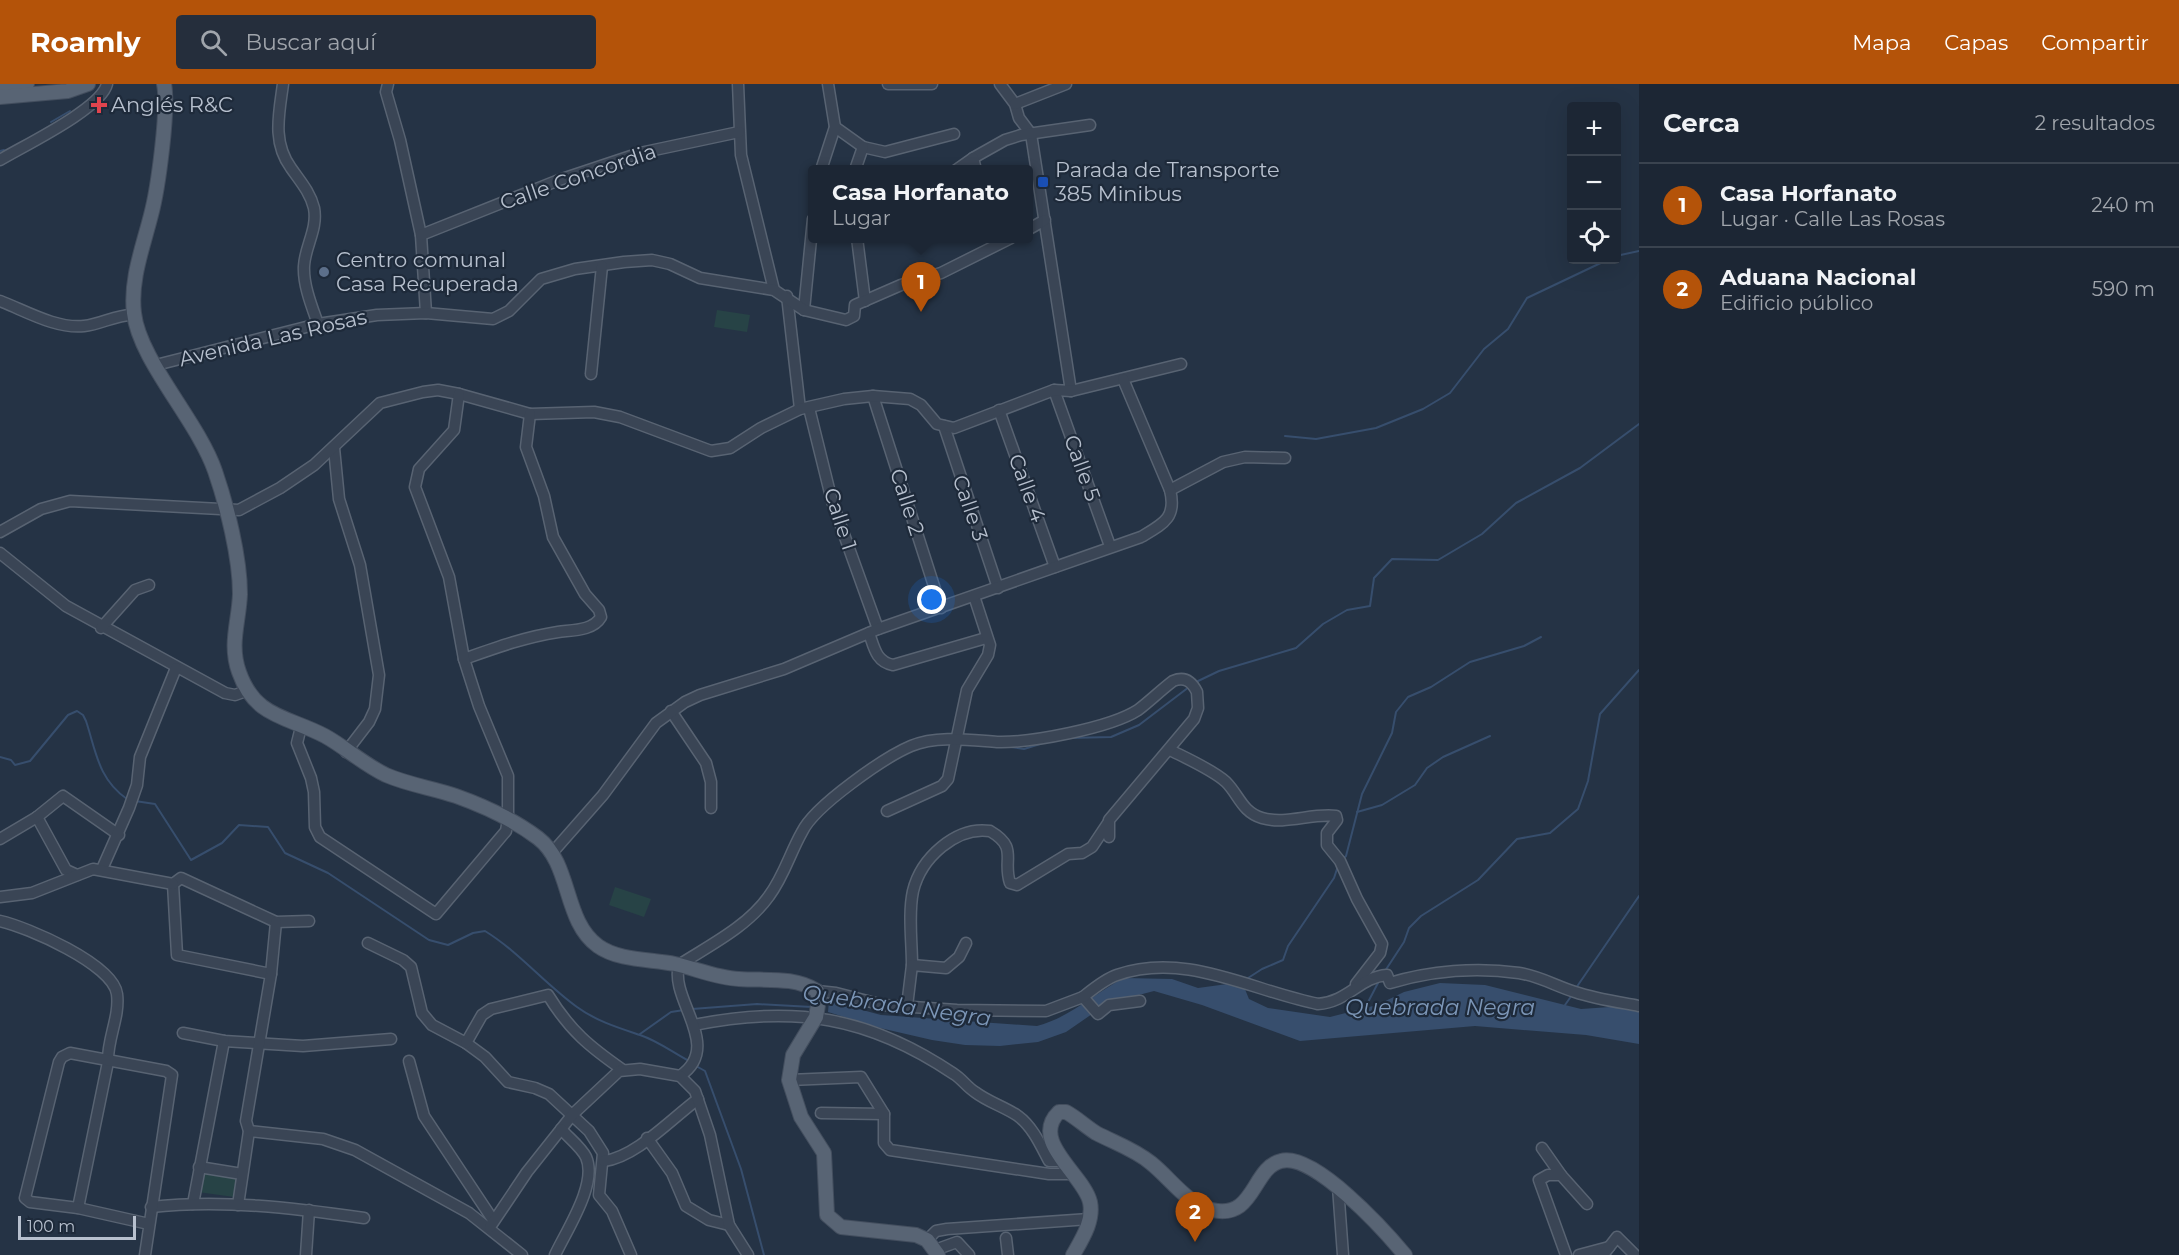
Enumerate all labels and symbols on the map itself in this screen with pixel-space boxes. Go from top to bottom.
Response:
place label: Anglés R&C [111,92,233,117]
marker: Anglés R&C [92,98,106,112]
street label: Calle Concordia [496,138,659,215]
place label: Parada de Transporte 385 Minibus [1055,157,1280,206]
marker: Parada de Transporte 385 Minibus [1036,175,1050,189]
place label: Centro comunal Casa Recuperada [336,247,519,296]
pin: 1 [902,262,940,312]
marker: Centro comunal Casa Recuperada [317,265,331,279]
street label: Avenida Las Rosas [177,304,369,371]
street label: Calle 5 [1059,431,1106,504]
street label: Calle 4 [1004,450,1051,525]
street label: Calle 2 [885,465,930,538]
street label: Calle 3 [948,471,993,544]
street label: Calle 1 [819,484,862,553]
your location [917,585,946,614]
water label: Quebrada Negra [801,979,993,1032]
water label: Quebrada Negra [1345,994,1535,1021]
pin: 2 [1176,1192,1214,1242]
scale bar [18,1213,136,1240]

